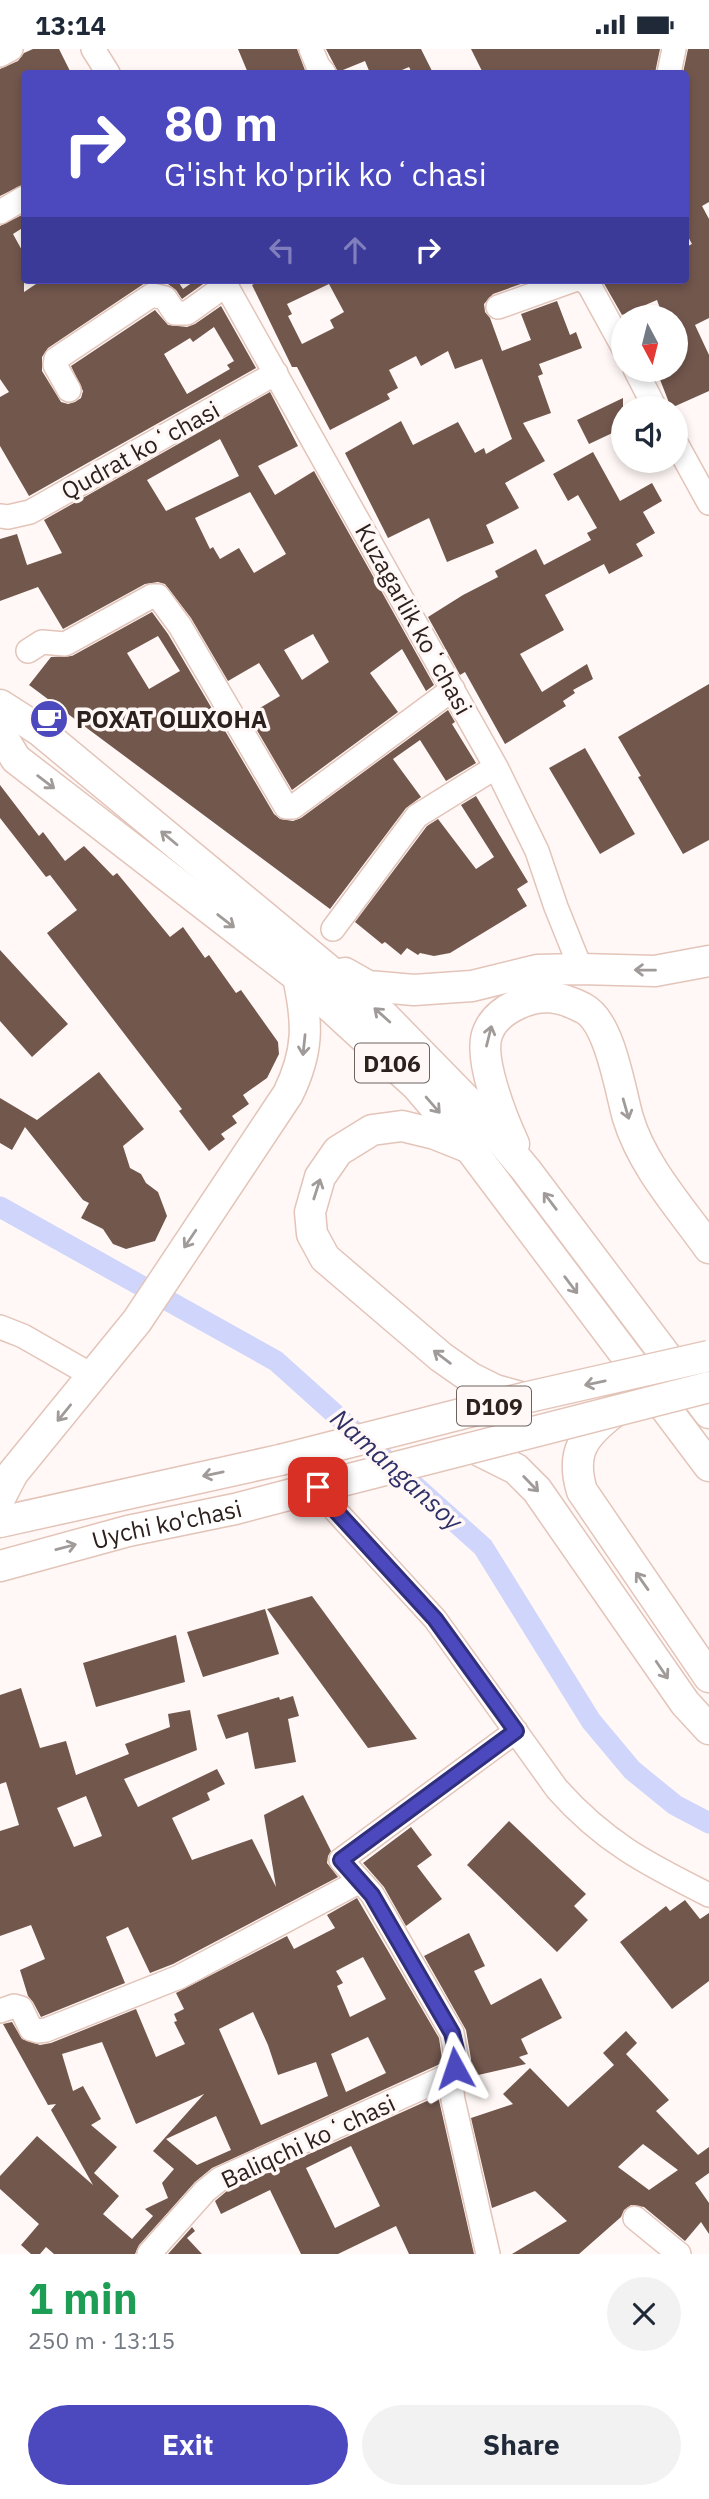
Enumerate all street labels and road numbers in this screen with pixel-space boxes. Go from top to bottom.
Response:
street label: Qudrat koʻchasi [55,393,225,507]
street label: Kuzagarlik koʻchasi [348,518,480,720]
road number: D106 [355,1044,429,1083]
road number: D109 [457,1387,531,1425]
street label: Uychi ko'chasi [88,1492,245,1556]
street label: Baliqchi koʻchasi [216,2087,400,2195]

